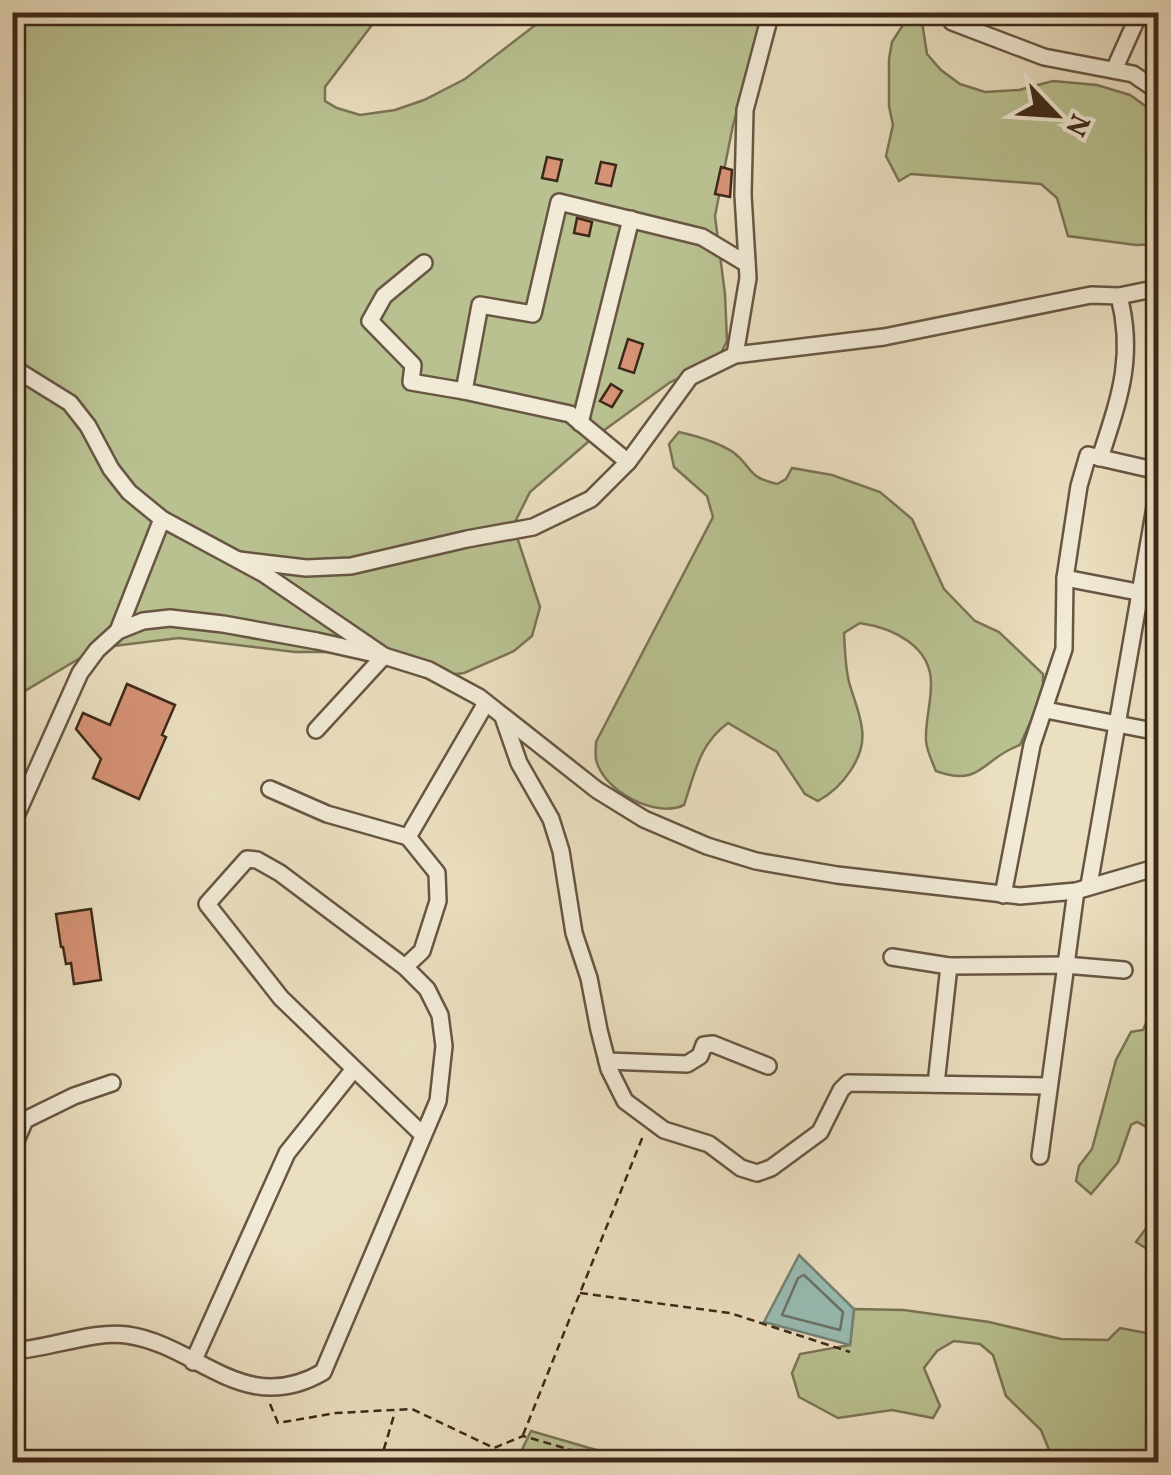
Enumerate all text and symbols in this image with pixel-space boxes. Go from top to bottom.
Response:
north arrow [1006,65,1106,165]
text: N [1054,107,1098,142]

